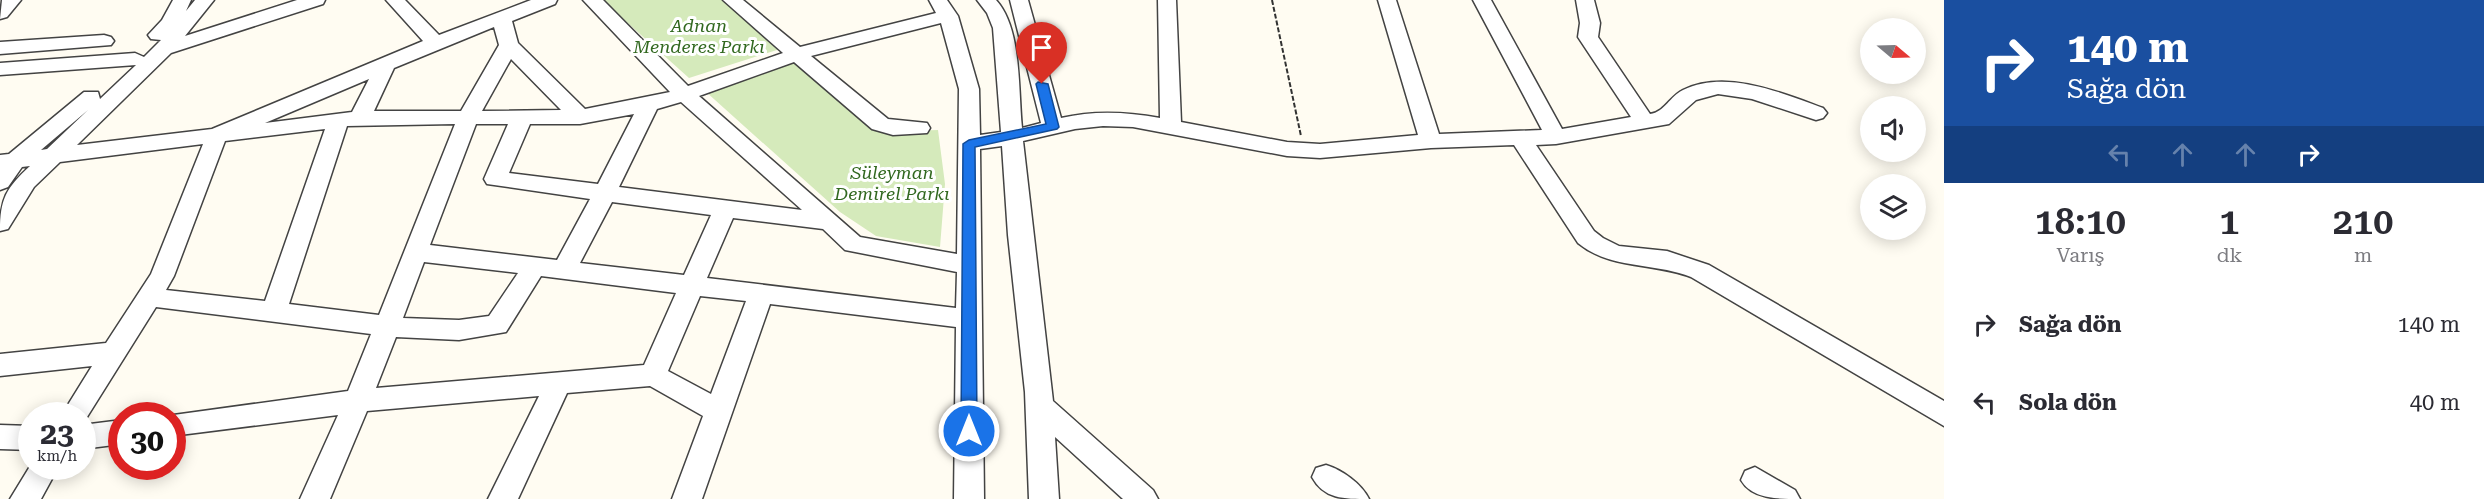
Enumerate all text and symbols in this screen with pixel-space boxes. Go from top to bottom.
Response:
park label: Adnan Menderes Parkı [632,15,765,57]
north arrow [1860,18,1926,84]
map controls [1860,18,1926,240]
pin [1016,22,1067,84]
text: 140 m [2067,23,2189,72]
icon: right [1968,24,2046,102]
icon: arrive [1025,31,1058,64]
text: Sağa dön [2067,73,2186,105]
button: sound [1860,96,1926,162]
icon: left [2103,138,2136,171]
icon: ahead [2166,138,2199,171]
icon: ahead [2229,138,2262,171]
icon: right [2292,138,2325,171]
park label: Süleyman Demirel Parkı [833,162,950,204]
button: layers [1860,174,1926,240]
text: 18:10 [2035,201,2126,243]
text: 1 [2219,201,2239,243]
text: 210 [2333,201,2393,243]
text: Varış [2056,243,2104,267]
text: dk [2217,243,2242,267]
text: m [2354,243,2372,267]
icon: right [1968,308,2001,341]
text: Sağa dön [2019,312,2121,337]
text: 140 m [2397,312,2460,337]
icon: left [1968,386,2001,419]
text: Sola dön [2019,390,2117,415]
text: 40 m [2410,390,2460,415]
position arrow [937,399,1001,463]
speed limit sign: 30 [108,402,186,480]
text: 23 [40,416,74,451]
text: km/h [37,447,77,465]

